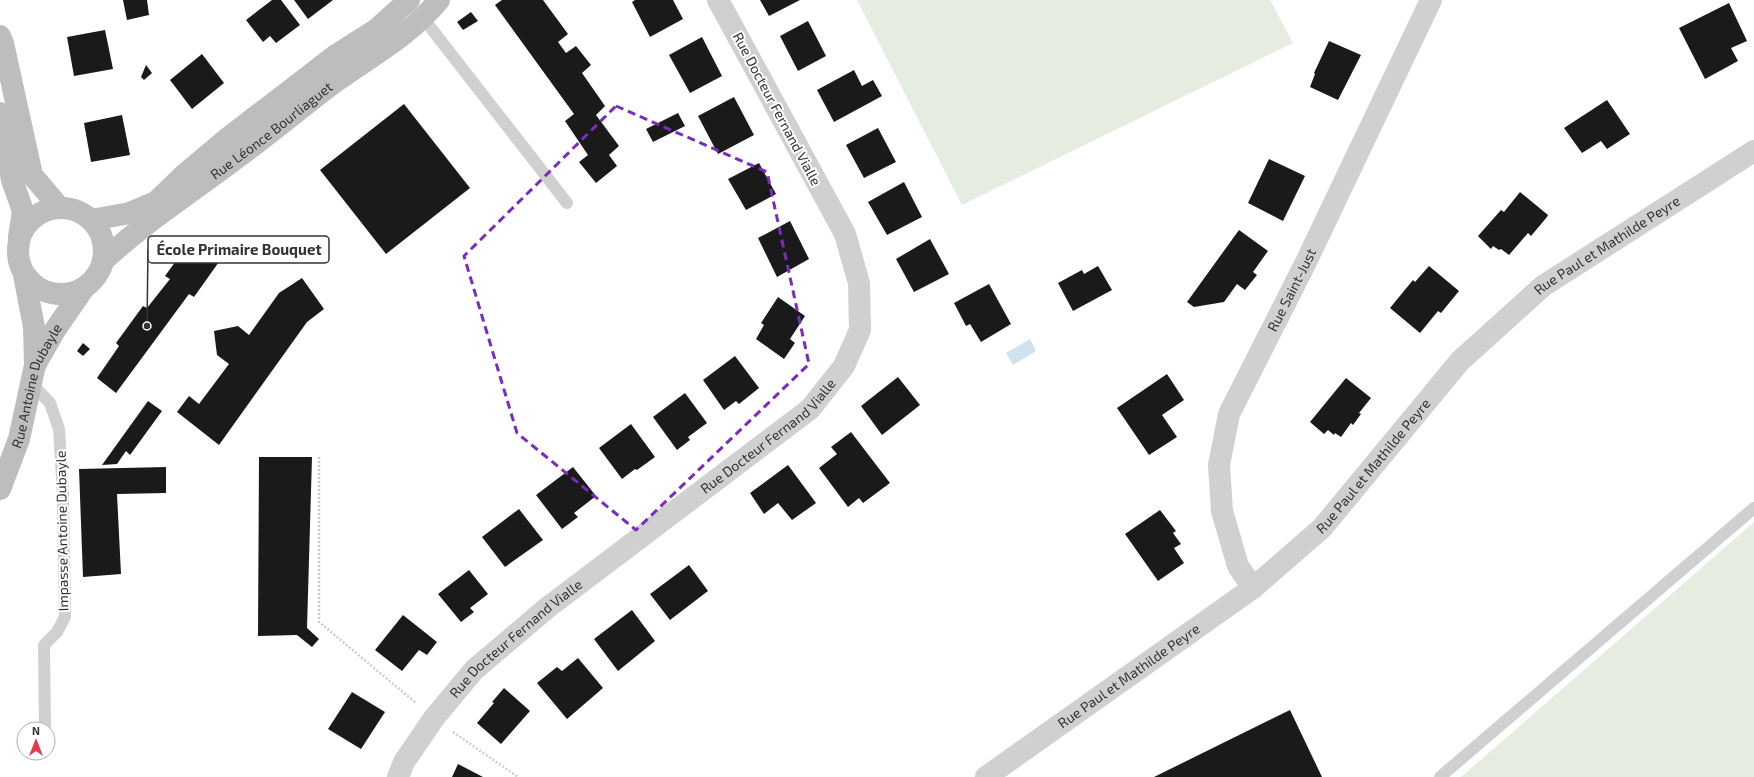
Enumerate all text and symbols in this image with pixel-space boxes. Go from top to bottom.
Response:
street label: Rue Docteur Fernand Vialle [730,29,825,188]
street label: Rue Léonce Bourliaguet [207,78,336,183]
street label: Rue Paul et Mathilde Peyre [1530,192,1683,298]
callout: École Primaire Bouquet [148,236,329,263]
text: École Primaire Bouquet [156,239,322,258]
street label: Rue Saint-Just [1263,245,1319,334]
street label: Rue Antoine Dubayle [7,320,65,450]
street label: Rue Docteur Fernand Vialle [697,375,839,497]
street label: Rue Paul et Mathilde Peyre [1313,395,1434,537]
street label: Impasse Antoine Dubayle [52,451,71,611]
street label: Rue Docteur Fernand Vialle [446,575,585,701]
street label: Rue Paul et Mathilde Peyre [1054,619,1203,732]
north arrow [16,721,56,761]
text: N [32,724,40,737]

